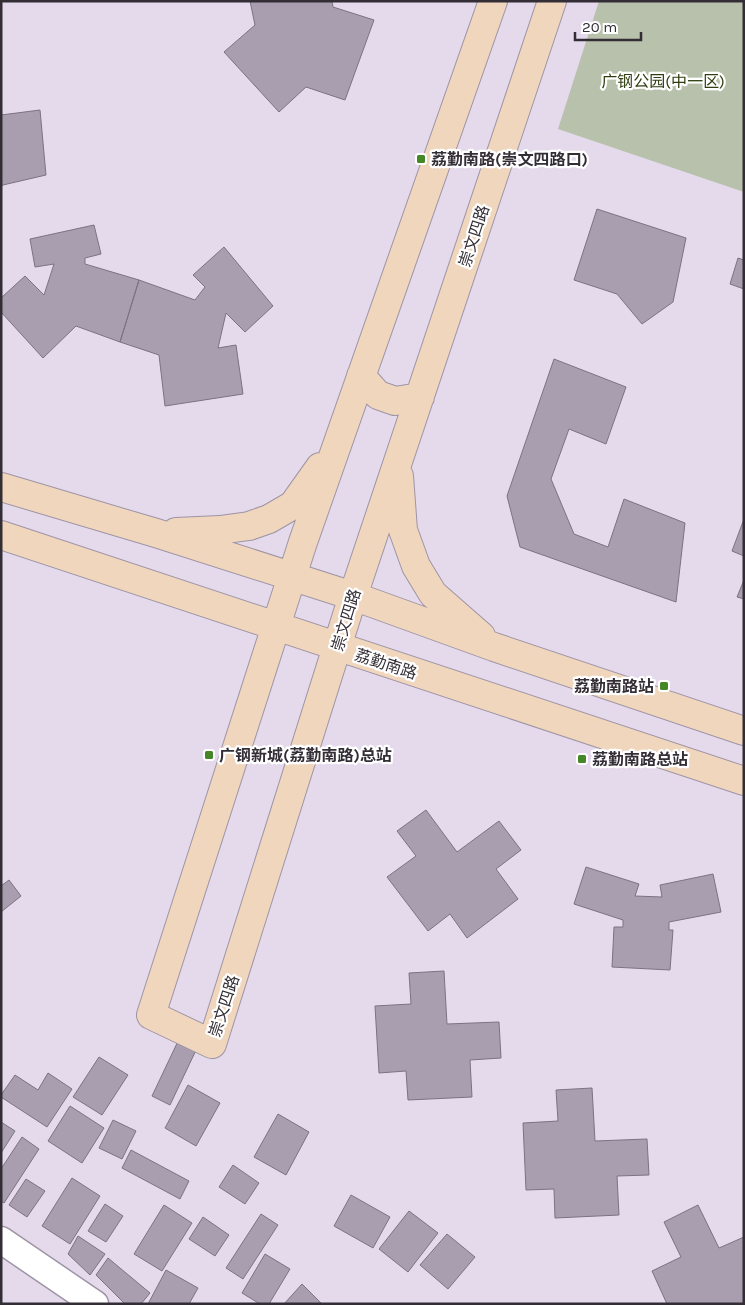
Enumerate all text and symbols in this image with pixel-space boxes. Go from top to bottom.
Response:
scale bar [575,10,641,42]
text: 20 m [582,18,617,36]
park label: 广钢公园(中一区) [601,72,725,91]
place label: 荔勤南路(崇文四路口) [431,150,588,169]
marker: 荔勤南路(崇文四路口) [415,153,427,165]
street label: 崇文四路 [455,203,493,269]
street label: 崇文四路 [328,587,364,653]
street label: 荔勤南路 [353,645,419,683]
place label: 荔勤南路站 [574,677,654,696]
marker: 荔勤南路站 [658,680,670,692]
place label: 广钢新城(荔勤南路)总站 [219,746,392,765]
marker: 广钢新城(荔勤南路)总站 [203,749,215,761]
place label: 荔勤南路总站 [592,750,688,769]
marker: 荔勤南路总站 [576,753,588,765]
street label: 崇文四路 [205,973,243,1039]

